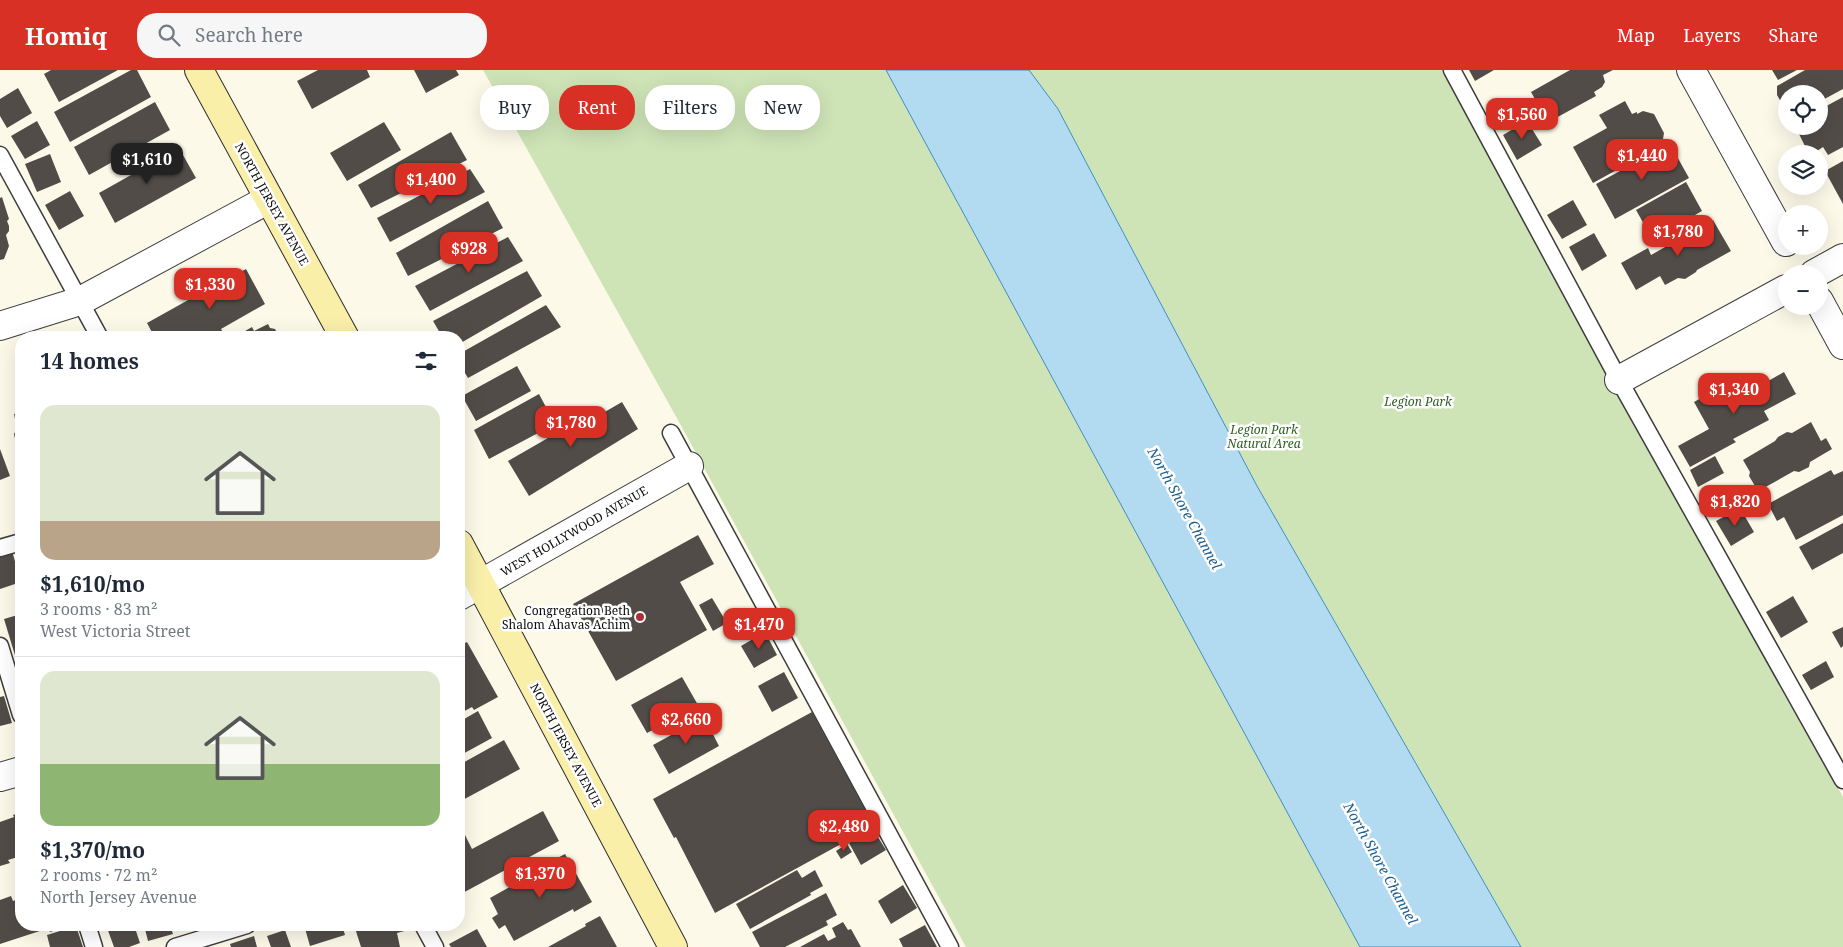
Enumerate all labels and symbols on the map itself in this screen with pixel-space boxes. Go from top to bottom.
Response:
pin: $1,560 [1481,98,1563,140]
pin: $1,440 [1601,138,1683,181]
street label: NORTH JERSEY AVENUE [231,140,313,268]
pin: $1,610 [106,142,188,185]
pin: $1,400 [390,162,472,205]
pin: $1,780 [1637,214,1719,257]
pin: $928 [439,232,499,274]
pin: $1,330 [169,268,251,310]
pin: $1,340 [1693,372,1775,415]
park label: Legion Park [1383,393,1453,410]
pin: $1,780 [530,406,612,448]
park label: Legion Park Natural Area [1226,421,1301,452]
water label: North Shore Channel [1143,443,1227,573]
street label: WEST HOLLYWOOD AVENUE [497,482,651,580]
pin: $1,820 [1694,484,1776,527]
place label: Congregation Beth Shalom Ahavas Achim [502,602,630,633]
pin: $1,470 [718,608,800,650]
marker: Congregation Beth Shalom Ahavas Achim [634,611,646,623]
street label: NORTH JERSEY AVENUE [526,680,606,810]
pin: $2,660 [645,702,727,745]
water label: North Shore Channel [1339,798,1423,928]
pin: $2,480 [803,810,885,852]
pin: $1,370 [499,856,581,899]

